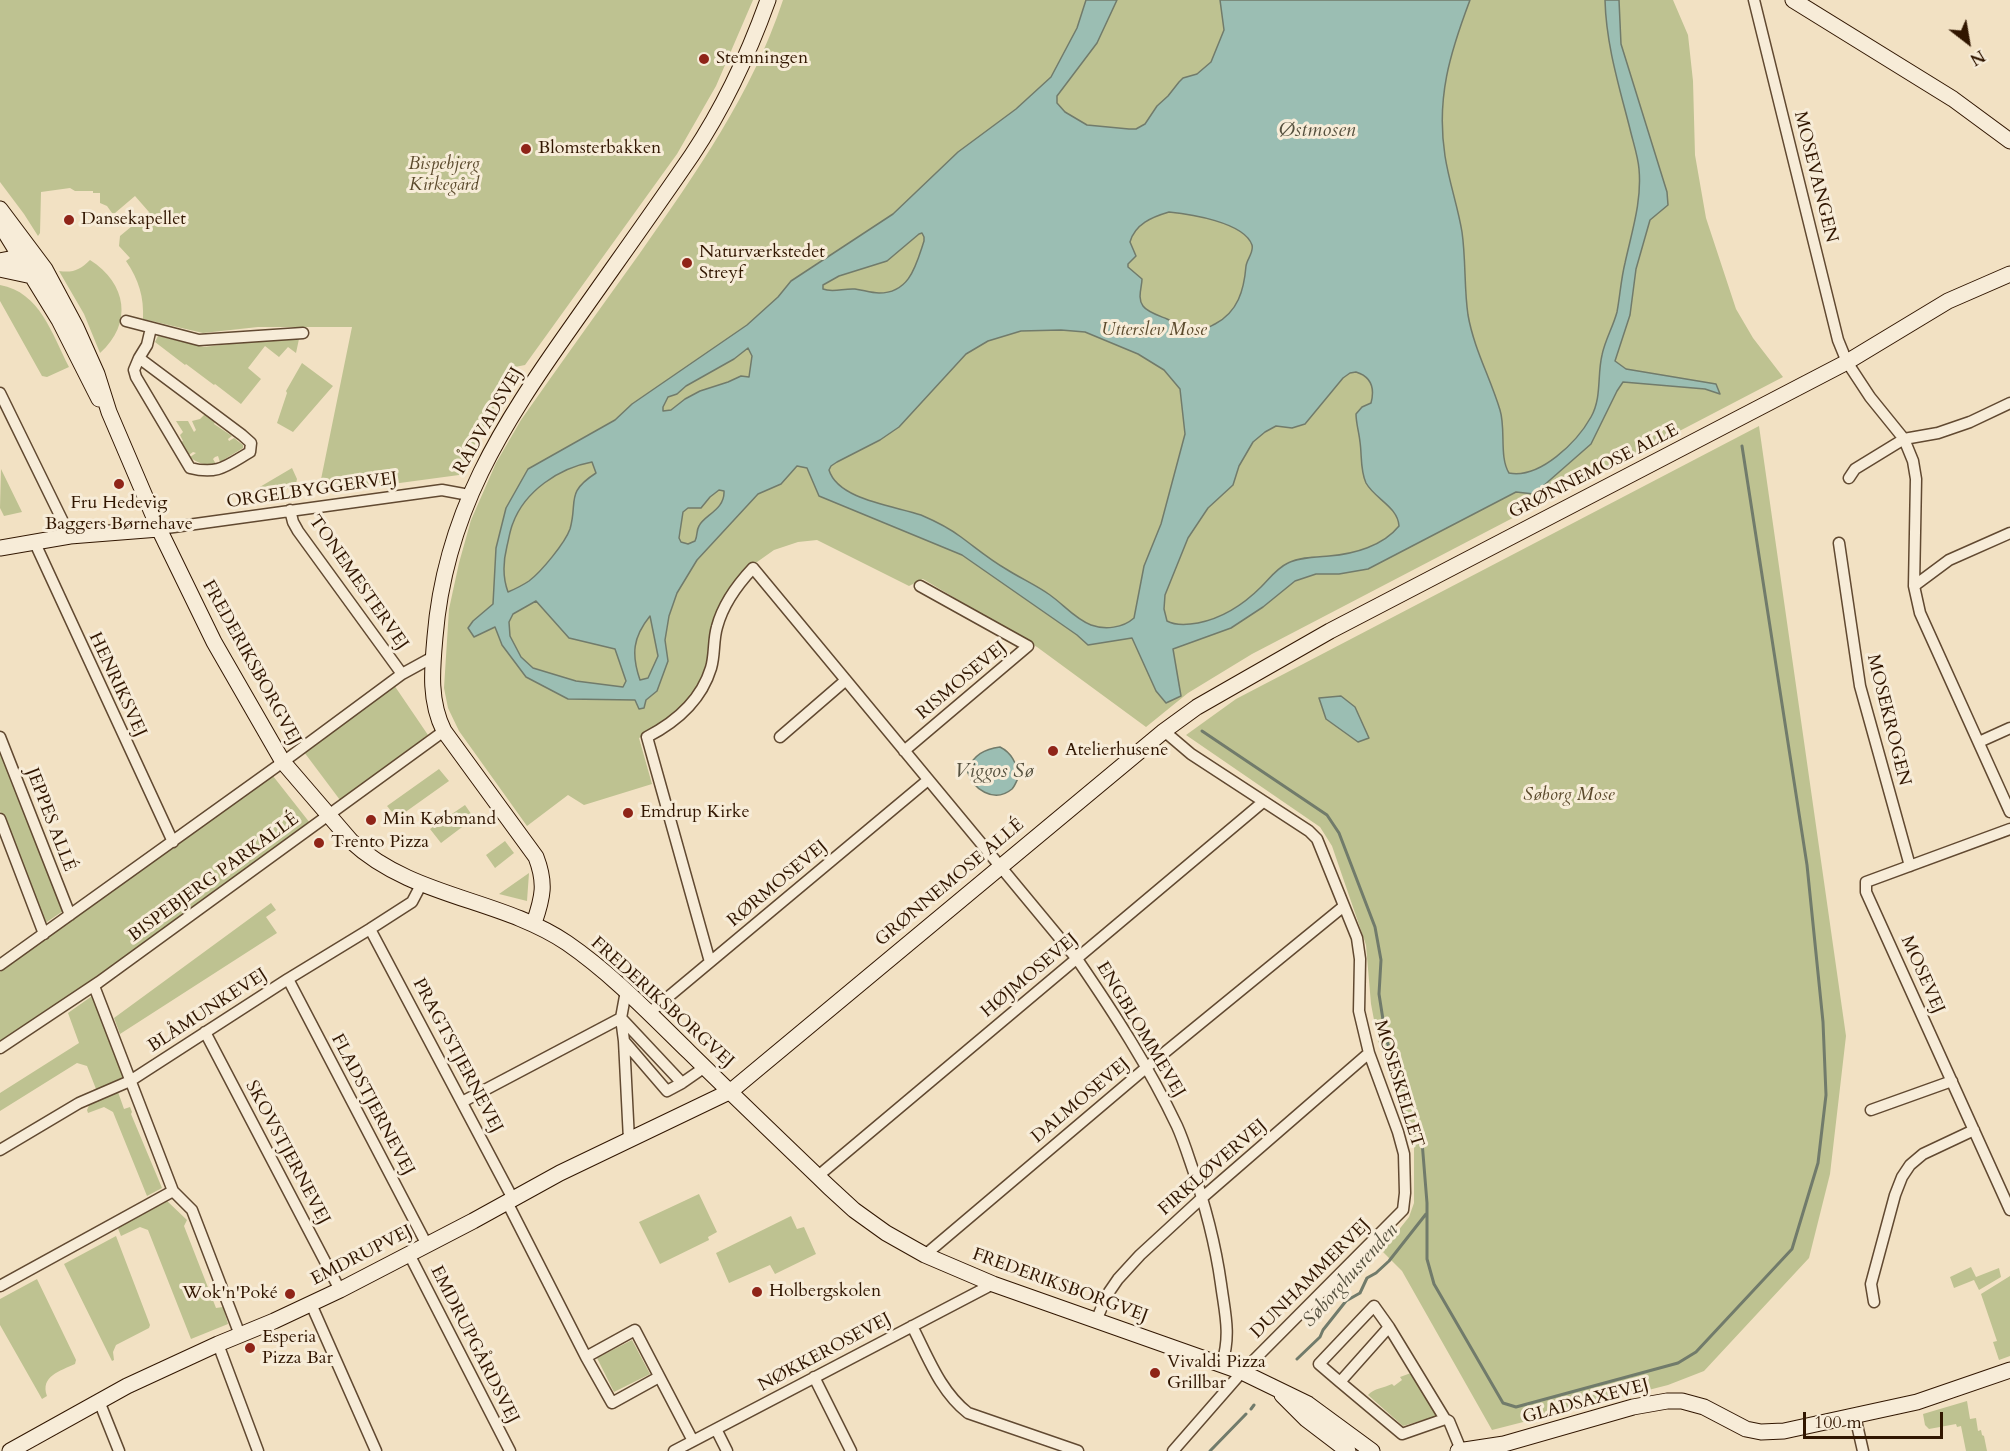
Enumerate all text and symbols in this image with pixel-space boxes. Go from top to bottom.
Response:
north arrow [1938,12,1998,72]
text: N [1966,44,1989,70]
place label: Stemningen [716,48,808,70]
marker: Stemningen [697,52,711,66]
street label: MOSEVANGEN [1788,109,1842,245]
water label: Østmosen [1278,119,1356,143]
place label: Blomsterbakken [538,138,661,160]
marker: Blomsterbakken [519,142,533,156]
park label: Bispebjerg Kirkegård [408,154,480,196]
place label: Dansekapellet [81,209,186,231]
marker: Dansekapellet [62,213,76,227]
place label: Naturværkstedet Streyf [699,242,825,284]
marker: Naturværkstedet Streyf [680,256,694,270]
park label: Utterslev Mose [1101,320,1207,342]
street label: RÅDVADSVEJ [450,364,528,478]
street label: GRØNNEMOSE ALLE [1506,420,1682,524]
street label: ORGELBYGGERVEJ [225,468,399,514]
marker: Fru Hedevig Baggers Børnehave [112,477,126,491]
place label: Fru Hedevig Baggers Børnehave [45,493,193,536]
street label: TONEMESTERVEJ [303,511,413,655]
street label: FREDERIKSBORGVEJ [197,577,305,749]
street label: HENRIKSVEJ [83,629,151,741]
street label: RISMOSEVEJ [913,637,1011,725]
street label: MOSEKROGEN [1861,652,1915,788]
place label: Atelierhusene [1065,740,1168,762]
marker: Atelierhusene [1046,744,1060,758]
water label: Viggos Sø [955,760,1033,784]
street label: JEPPES ALLÉ [20,765,80,875]
park label: Søborg Mose [1523,785,1615,807]
place label: Emdrup Kirke [640,802,750,824]
marker: Emdrup Kirke [621,806,635,820]
street label: BISPEBJERG PARKALLÉ [125,809,303,947]
place label: Min Købmand [383,809,496,831]
marker: Min Købmand [364,813,378,827]
street label: GRØNNEMOSE ALLÉ [871,815,1029,951]
place label: Trento Pizza [331,832,429,854]
marker: Trento Pizza [312,836,326,850]
street label: RØRMOSEVEJ [724,836,832,932]
street label: HØJMOSEVEJ [977,929,1083,1023]
street label: FREDERIKSBORGVEJ [586,933,738,1073]
street label: MOSEVEJ [1895,933,1949,1017]
street label: ENGBLOMMEVEJ [1091,958,1189,1102]
street label: BLÅMUNKEVEJ [144,964,272,1058]
street label: PRAGTSTJERNEVEJ [407,975,507,1137]
street label: MOSESKELLET [1368,1018,1428,1150]
street label: FLADSTJERNEVEJ [326,1030,418,1180]
street label: DALMOSEVEJ [1028,1054,1134,1148]
street label: SKOVSTJERNEVEJ [240,1077,334,1229]
street label: FIRKLØVERVEJ [1155,1115,1271,1221]
street label: DUNHAMMERVEJ [1247,1215,1375,1343]
water label: Søborghusrenden [1298,1219,1404,1333]
street label: EMDRUPVEJ [308,1221,416,1291]
street label: FREDERIKSBORGVEJ [969,1244,1151,1328]
street label: EMDRUPGÅRDSVEJ [425,1263,523,1427]
place label: Holbergskolen [769,1281,881,1303]
place label: Wok'n'Poké [182,1283,278,1305]
marker: Holbergskolen [750,1285,764,1299]
marker: Wok'n'Poké [283,1287,297,1301]
street label: NØKKEROSEVEJ [755,1309,895,1397]
place label: Esperia Pizza Bar [262,1327,333,1370]
marker: Esperia Pizza Bar [243,1341,257,1355]
place label: Vivaldi Pizza Grillbar [1167,1352,1266,1394]
marker: Vivaldi Pizza Grillbar [1148,1366,1162,1380]
street label: GLADSAXEVEJ [1520,1375,1652,1429]
scale bar [1806,1400,1946,1438]
text: 100 m [1814,1410,1862,1435]

